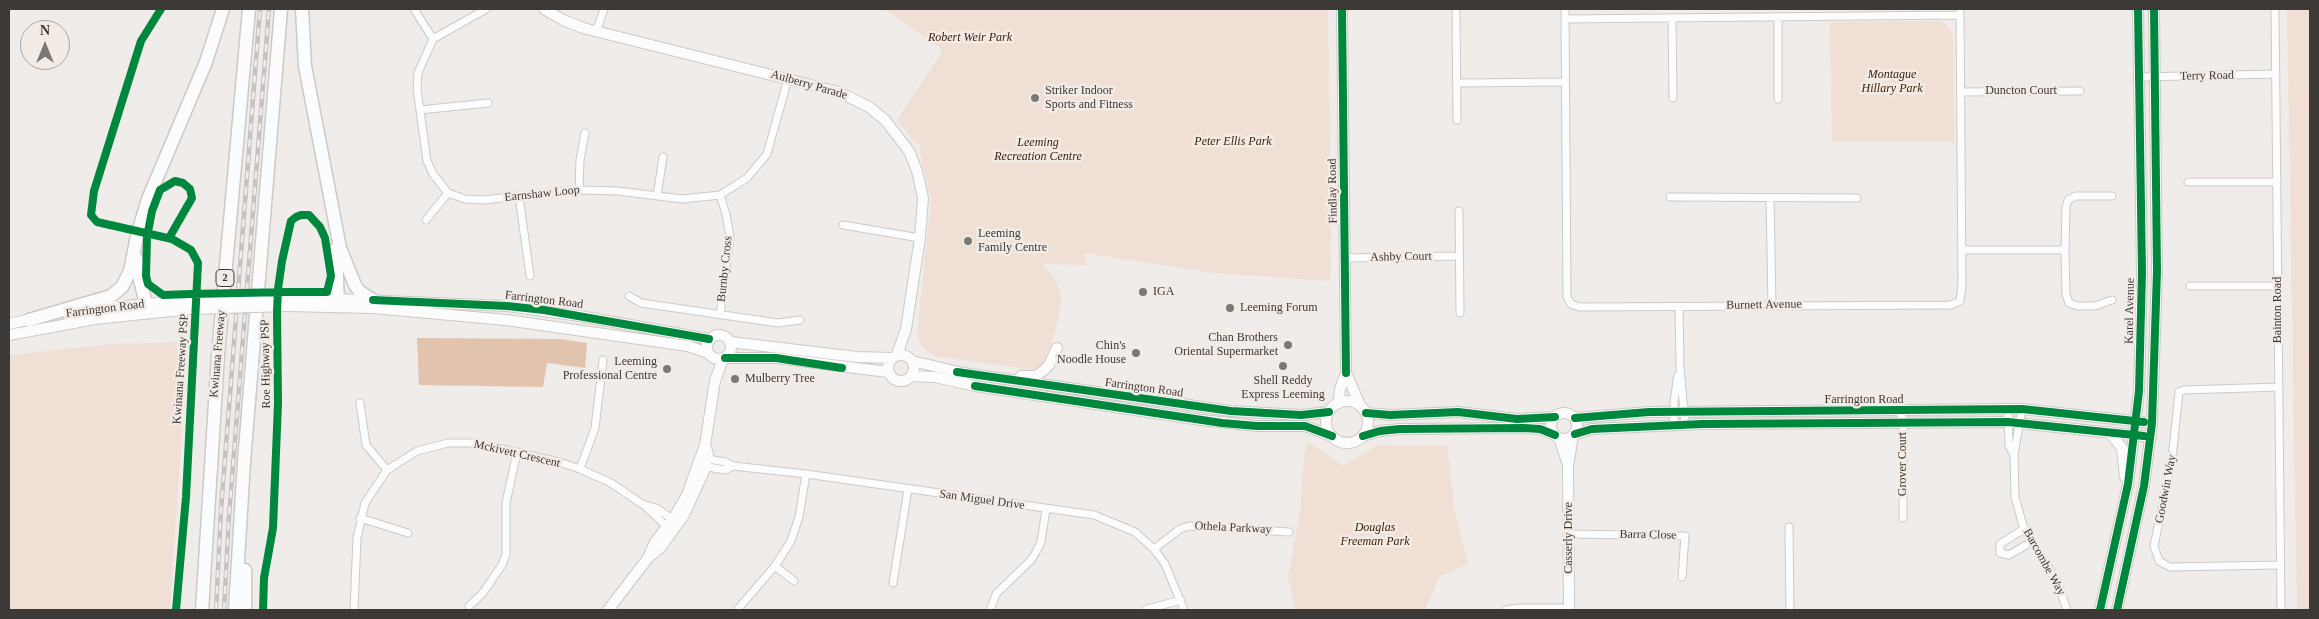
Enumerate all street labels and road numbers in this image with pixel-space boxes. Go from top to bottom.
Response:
street label: Aulberry Parade [769,67,849,103]
street label: Terry Road [2180,68,2234,84]
street label: Duncton Court [1985,84,2057,98]
street label: Findlay Road [1325,158,1341,224]
street label: Earnshaw Loop [504,183,580,205]
street label: Burnby Cross [714,235,736,303]
street label: Ashby Court [1370,249,1432,265]
road number: 2 [216,270,234,286]
street label: Bainton Road [2271,277,2285,343]
street label: Karel Avenue [2122,278,2138,344]
street label: Farrington Road [504,288,584,312]
street label: Farrington Road [65,297,145,321]
street label: Burnett Avenue [1726,297,1802,313]
street label: Kwinana Freeway [207,310,229,398]
street label: Kwinana Freeway PSP [170,313,192,425]
street label: Roe Highway PSP [258,319,274,409]
street label: Farrington Road [1104,375,1184,401]
street label: Farrington Road [1825,393,1903,407]
street label: Grover Court [1896,432,1910,496]
street label: Mckivett Crescent [472,437,562,471]
street label: Goodwin Way [2152,454,2180,524]
street label: San Miguel Drive [938,487,1026,513]
street label: Casserly Drive [1562,502,1576,574]
street label: Othela Parkway [1194,519,1272,537]
street label: Barcombe Way [2020,526,2068,598]
street label: Barra Close [1619,527,1677,543]

